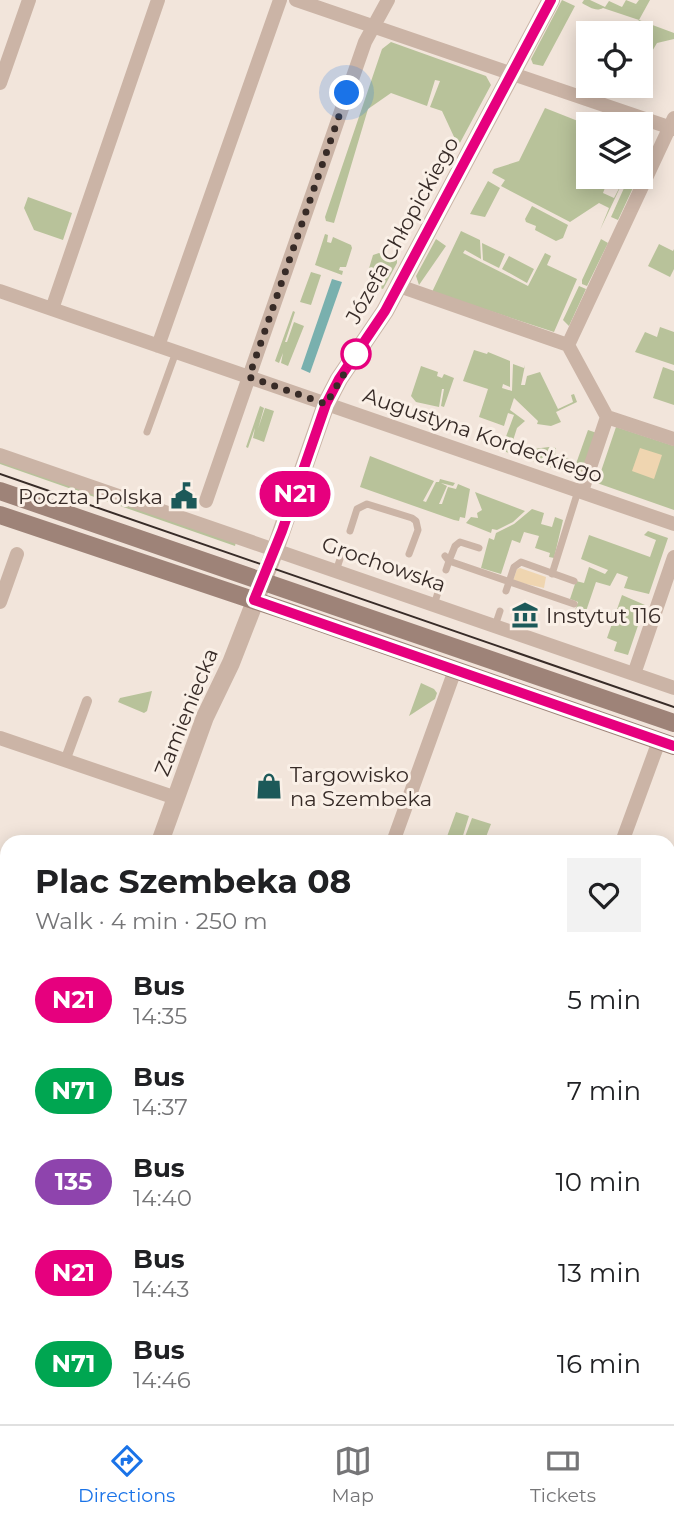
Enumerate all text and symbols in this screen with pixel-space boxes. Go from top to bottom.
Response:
map controls [576,21,653,189]
button: locate [576,21,653,98]
your location [329,75,364,110]
button: layers [576,112,653,189]
street label: Józefa Chłopickiego [340,132,464,329]
unlabelled marker [341,339,371,369]
street label: Augustyna Kordeckiego [360,382,606,488]
line badge: N21 [255,471,335,517]
text: N21 [274,479,316,508]
public building icon: Poczta Polska [169,481,199,511]
place label: Poczta Polska [18,484,163,509]
street label: Grochowska [319,531,449,597]
museum icon: Instytut 116 [510,600,540,630]
place label: Instytut 116 [546,603,661,628]
street label: Zamieniecka [149,644,223,780]
place label: Targowisko na Szembeka [290,762,432,811]
shop icon: Targowisko na Szembeka [254,771,284,801]
button: heart [567,858,641,932]
text: Plac Szembeka 08 [35,861,351,901]
text: Walk · 4 min · 250 m [35,907,268,935]
text: Bus [133,970,185,1002]
text: 5 min [567,984,641,1016]
text: N21 [52,985,95,1014]
text: 14:35 [133,1002,187,1030]
text: Bus [133,1061,185,1093]
text: 7 min [567,1075,641,1107]
text: N71 [52,1076,95,1105]
text: 14:37 [133,1093,188,1121]
text: Bus [133,1152,185,1184]
text: 10 min [555,1166,641,1198]
text: 135 [55,1167,92,1196]
text: 14:40 [133,1184,192,1212]
text: Bus [133,1243,185,1275]
text: 13 min [558,1257,641,1289]
text: N21 [52,1258,95,1287]
text: 14:43 [133,1275,189,1303]
text: Bus [133,1334,185,1366]
text: 16 min [557,1348,641,1380]
text: N71 [52,1349,95,1378]
text: 14:46 [133,1366,191,1394]
tab: Directions [78,1442,175,1507]
tab: Map [332,1442,374,1507]
tab: Tickets [530,1442,596,1507]

